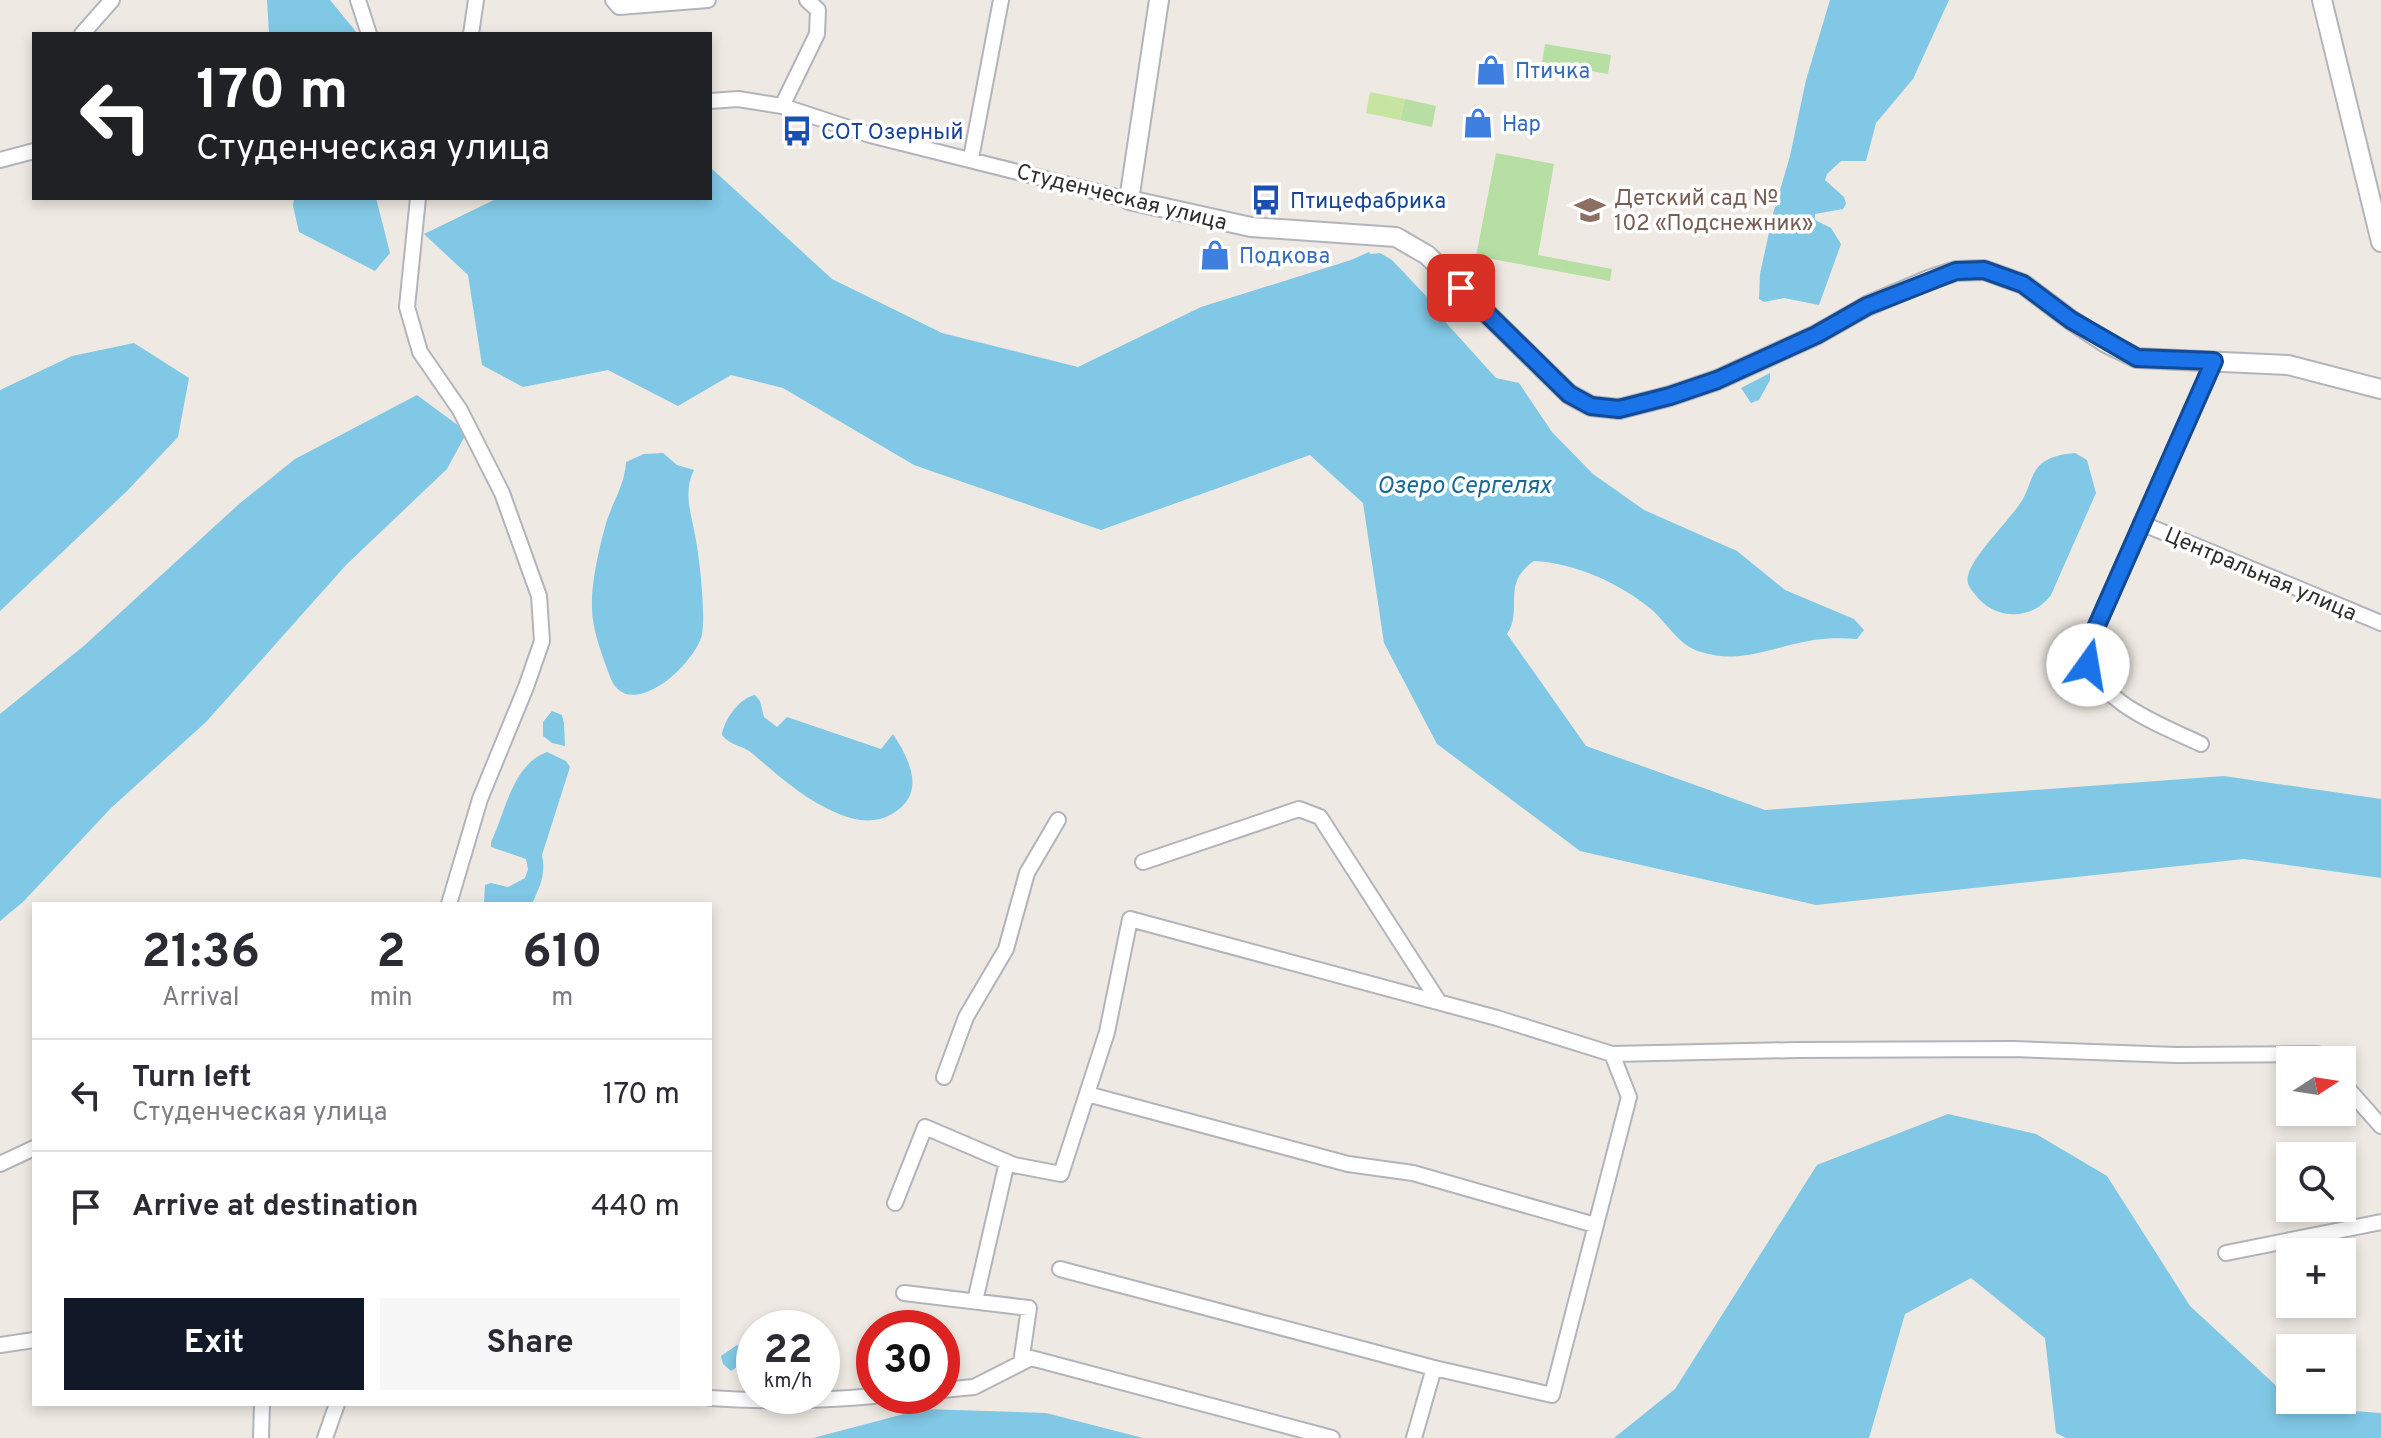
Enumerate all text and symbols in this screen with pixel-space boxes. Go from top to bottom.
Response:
shop icon: Птичка [1474,53,1508,87]
text: 170 m [196,58,348,128]
place label: Птичка [1515,59,1590,86]
icon: left [64,64,168,168]
shop icon: Нар [1461,106,1495,140]
place label: Нар [1502,112,1541,139]
bus stop icon: СОТ Озерный [780,114,814,148]
place label: СОТ Озерный [821,120,963,147]
text: Студенческая улица [196,127,550,173]
street label: Студенческая улица [1013,159,1230,238]
bus stop icon: Птицефабрика [1249,183,1283,217]
place label: Детский сад № 102 «Подснежник» [1614,186,1813,238]
place label: Птицефабрика [1290,189,1446,216]
school or university icon: Детский сад № 102 «Подснежник» [1573,193,1607,227]
shop icon: Подкова [1198,238,1232,272]
place label: Подкова [1239,244,1330,271]
pin [1427,254,1495,322]
icon: arrive [1439,266,1483,310]
water label: Озеро Сергелях [1377,472,1553,502]
street label: Центральная улица [2160,523,2360,628]
position arrow [2046,623,2130,707]
text: 21:36 [141,924,260,984]
text: 2 [376,924,406,984]
text: 610 [522,924,602,984]
text: Arrival [162,982,239,1015]
text: min [369,982,413,1015]
text: m [551,982,573,1015]
north arrow [2276,1046,2356,1126]
map controls [2276,1046,2356,1414]
text: Turn left [132,1060,252,1097]
icon: left [64,1073,108,1117]
text: 170 m [602,1077,680,1114]
text: Студенческая улица [132,1097,388,1130]
button: search [2276,1142,2356,1222]
icon: arrive [64,1185,108,1229]
text: Arrive at destination [132,1189,418,1226]
text: 440 m [591,1189,680,1226]
button: + [2276,1238,2356,1318]
button: Exit [64,1298,364,1390]
button: Share [380,1298,680,1390]
speed limit sign: 30 [856,1310,960,1414]
text: 22 [764,1327,812,1377]
button: − [2276,1334,2356,1414]
text: km/h [764,1369,812,1395]

